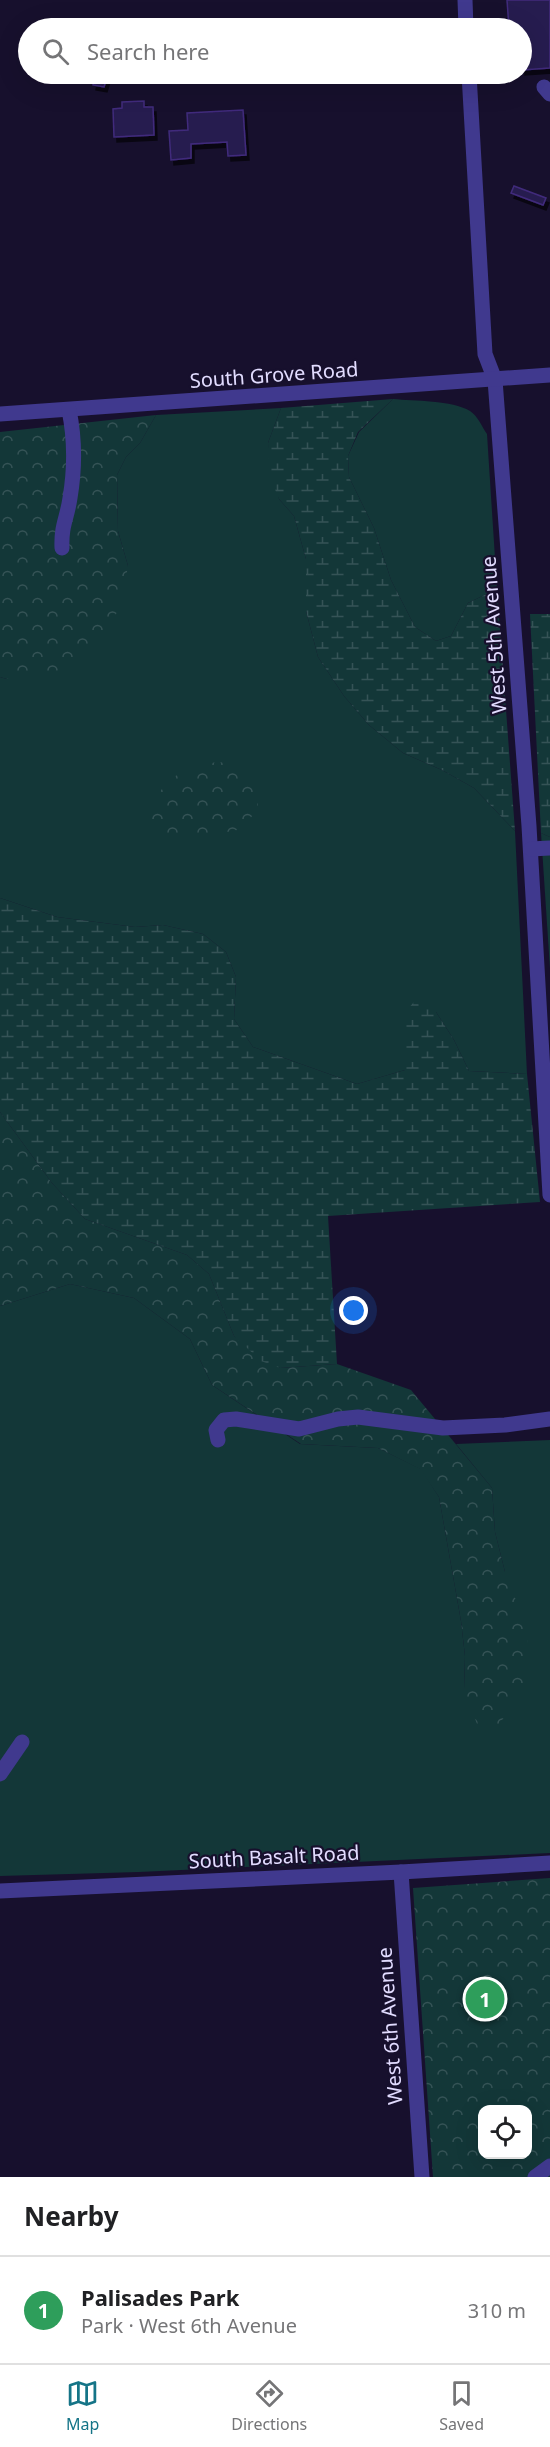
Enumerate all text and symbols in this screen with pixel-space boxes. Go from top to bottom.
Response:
search box [18,18,532,84]
icon: search [39,35,72,68]
text: Search here [87,36,209,66]
street label: South Grove Road [189,355,359,394]
street label: West 5th Avenue [475,555,512,715]
your location [339,1296,368,1325]
street label: South Basalt Road [188,1839,360,1874]
street label: West 6th Avenue [371,1946,408,2106]
pin: 1 [466,1976,504,2022]
map controls [478,2105,532,2159]
button: locate [478,2105,532,2159]
text: Nearby [24,2198,119,2234]
text: Palisades Park [81,2282,239,2312]
text: 1 [38,2297,49,2324]
text: 310 m [468,2297,526,2324]
text: Park · West 6th Avenue [81,2312,297,2339]
tab: Map [66,2377,99,2435]
tab: Directions [231,2377,307,2435]
tab: Saved [439,2377,484,2435]

